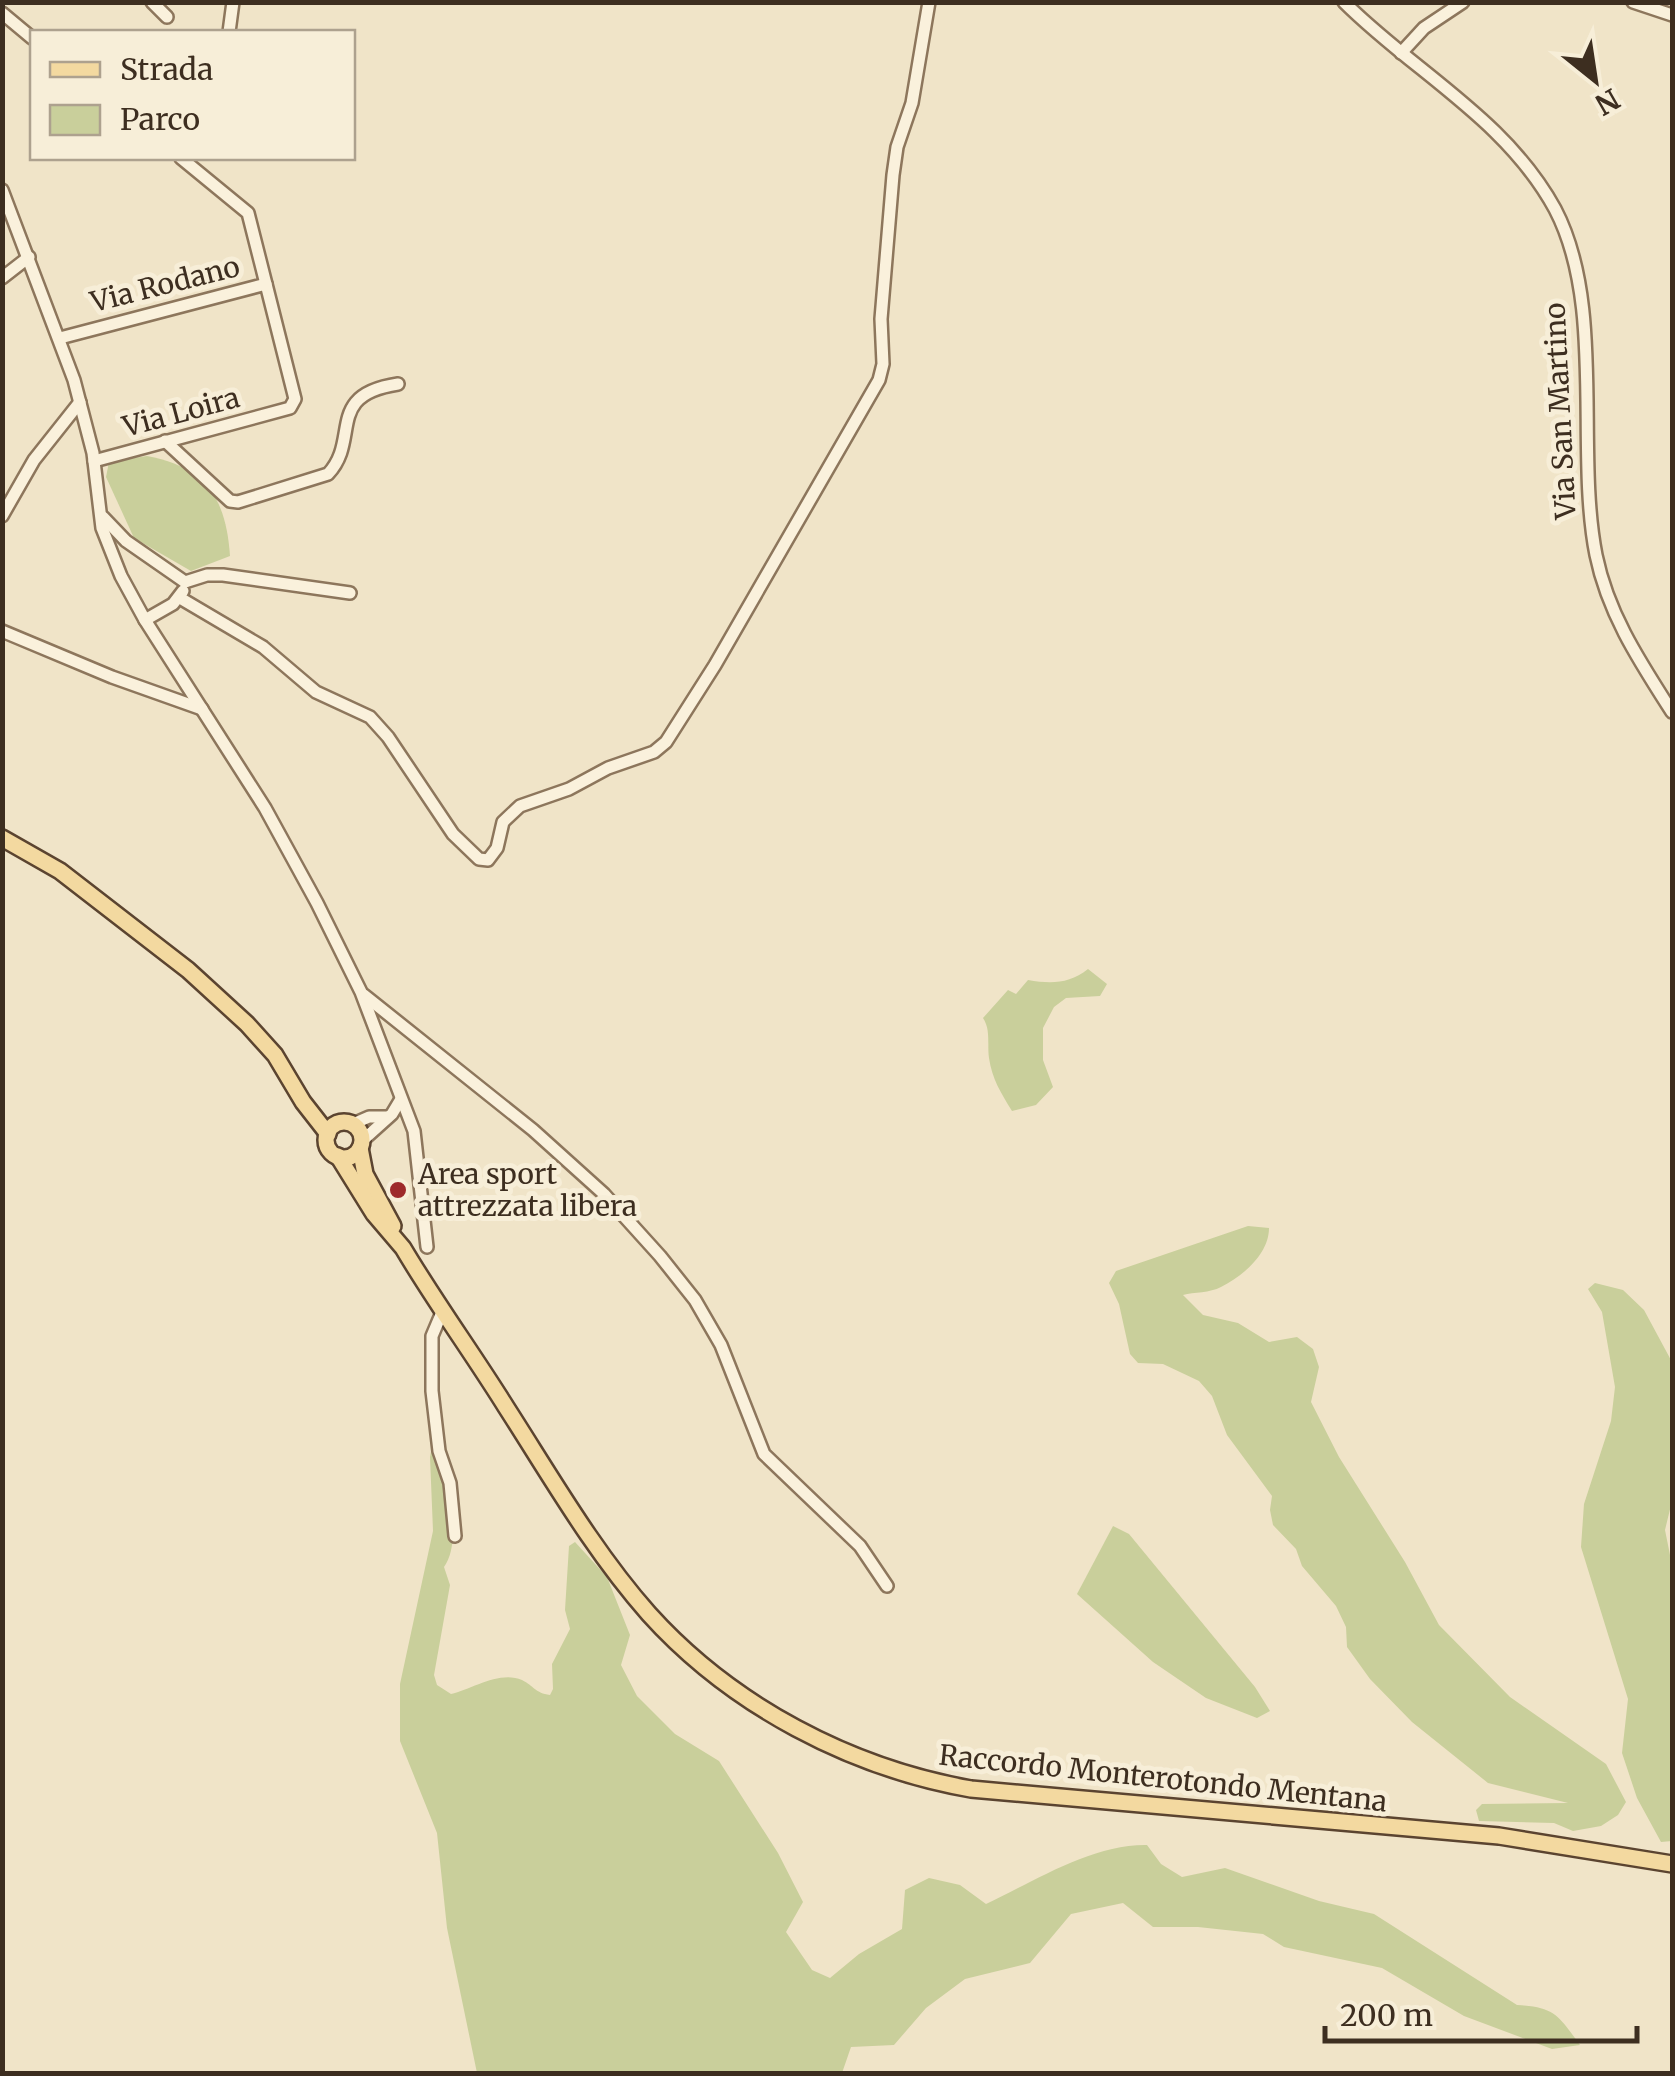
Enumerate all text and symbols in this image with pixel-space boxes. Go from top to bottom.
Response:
legend [30,30,355,160]
north arrow [1545,30,1645,130]
text: Strada [120,50,213,88]
text: N [1589,81,1626,123]
text: Parco [120,100,200,138]
street label: Via Rodano [86,248,243,320]
street label: Via San Martino [1536,302,1584,521]
street label: Via Loira [118,379,243,445]
place label: Area sport attrezzata libera [417,1156,637,1224]
marker: Area sport attrezzata libera [387,1179,409,1201]
street label: Raccordo Monterotondo Mentana [937,1737,1389,1819]
scale bar [1325,1981,1638,2043]
text: 200 m [1340,1996,1433,2034]

